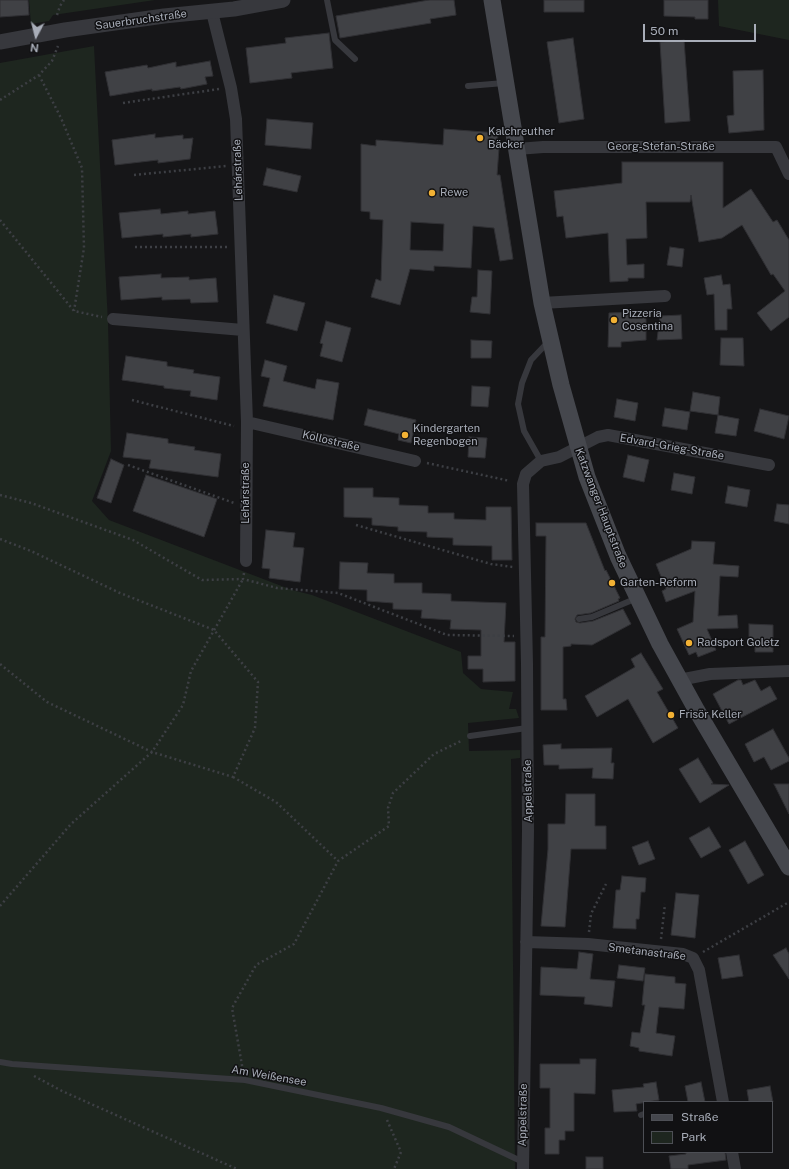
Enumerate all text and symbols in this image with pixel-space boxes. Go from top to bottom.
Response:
street label: Sauerbruchstraße [94,7,188,33]
north arrow [16,16,56,56]
scale bar [645,16,758,42]
text: 50 m [650,24,678,38]
text: N [30,41,40,54]
place label: Kalchreuther Bäcker [488,125,555,151]
marker: Kalchreuther Bäcker [475,133,485,143]
street label: Lehárstraße [230,139,246,201]
street label: Georg-Stefan-Straße [607,140,715,154]
place label: Rewe [440,186,468,200]
marker: Rewe [427,188,437,198]
place label: Pizzeria Cosentina [622,307,673,333]
marker: Pizzeria Cosentina [609,315,619,325]
place label: Kindergarten Regenbogen [413,422,480,448]
street label: Kollostraße [301,428,361,454]
marker: Kindergarten Regenbogen [400,430,410,440]
street label: Edvard-Grieg-Straße [619,431,725,463]
street label: Katzwanger Hauptstraße [572,446,630,570]
street label: Lehárstraße [239,462,253,524]
place label: Garten-Reform [620,576,697,590]
marker: Garten-Reform [607,578,617,588]
place label: Radsport Goletz [697,636,779,650]
marker: Radsport Goletz [684,638,694,648]
place label: Frisör Keller [679,708,741,722]
marker: Frisör Keller [666,710,676,720]
street label: Appelstraße [521,759,535,823]
street label: Smetanastraße [607,941,687,963]
street label: Am Weißensee [230,1063,308,1089]
street label: Appelstraße [516,1083,530,1147]
legend [643,1101,773,1153]
text: Straße [681,1110,718,1124]
text: Park [681,1130,707,1144]

